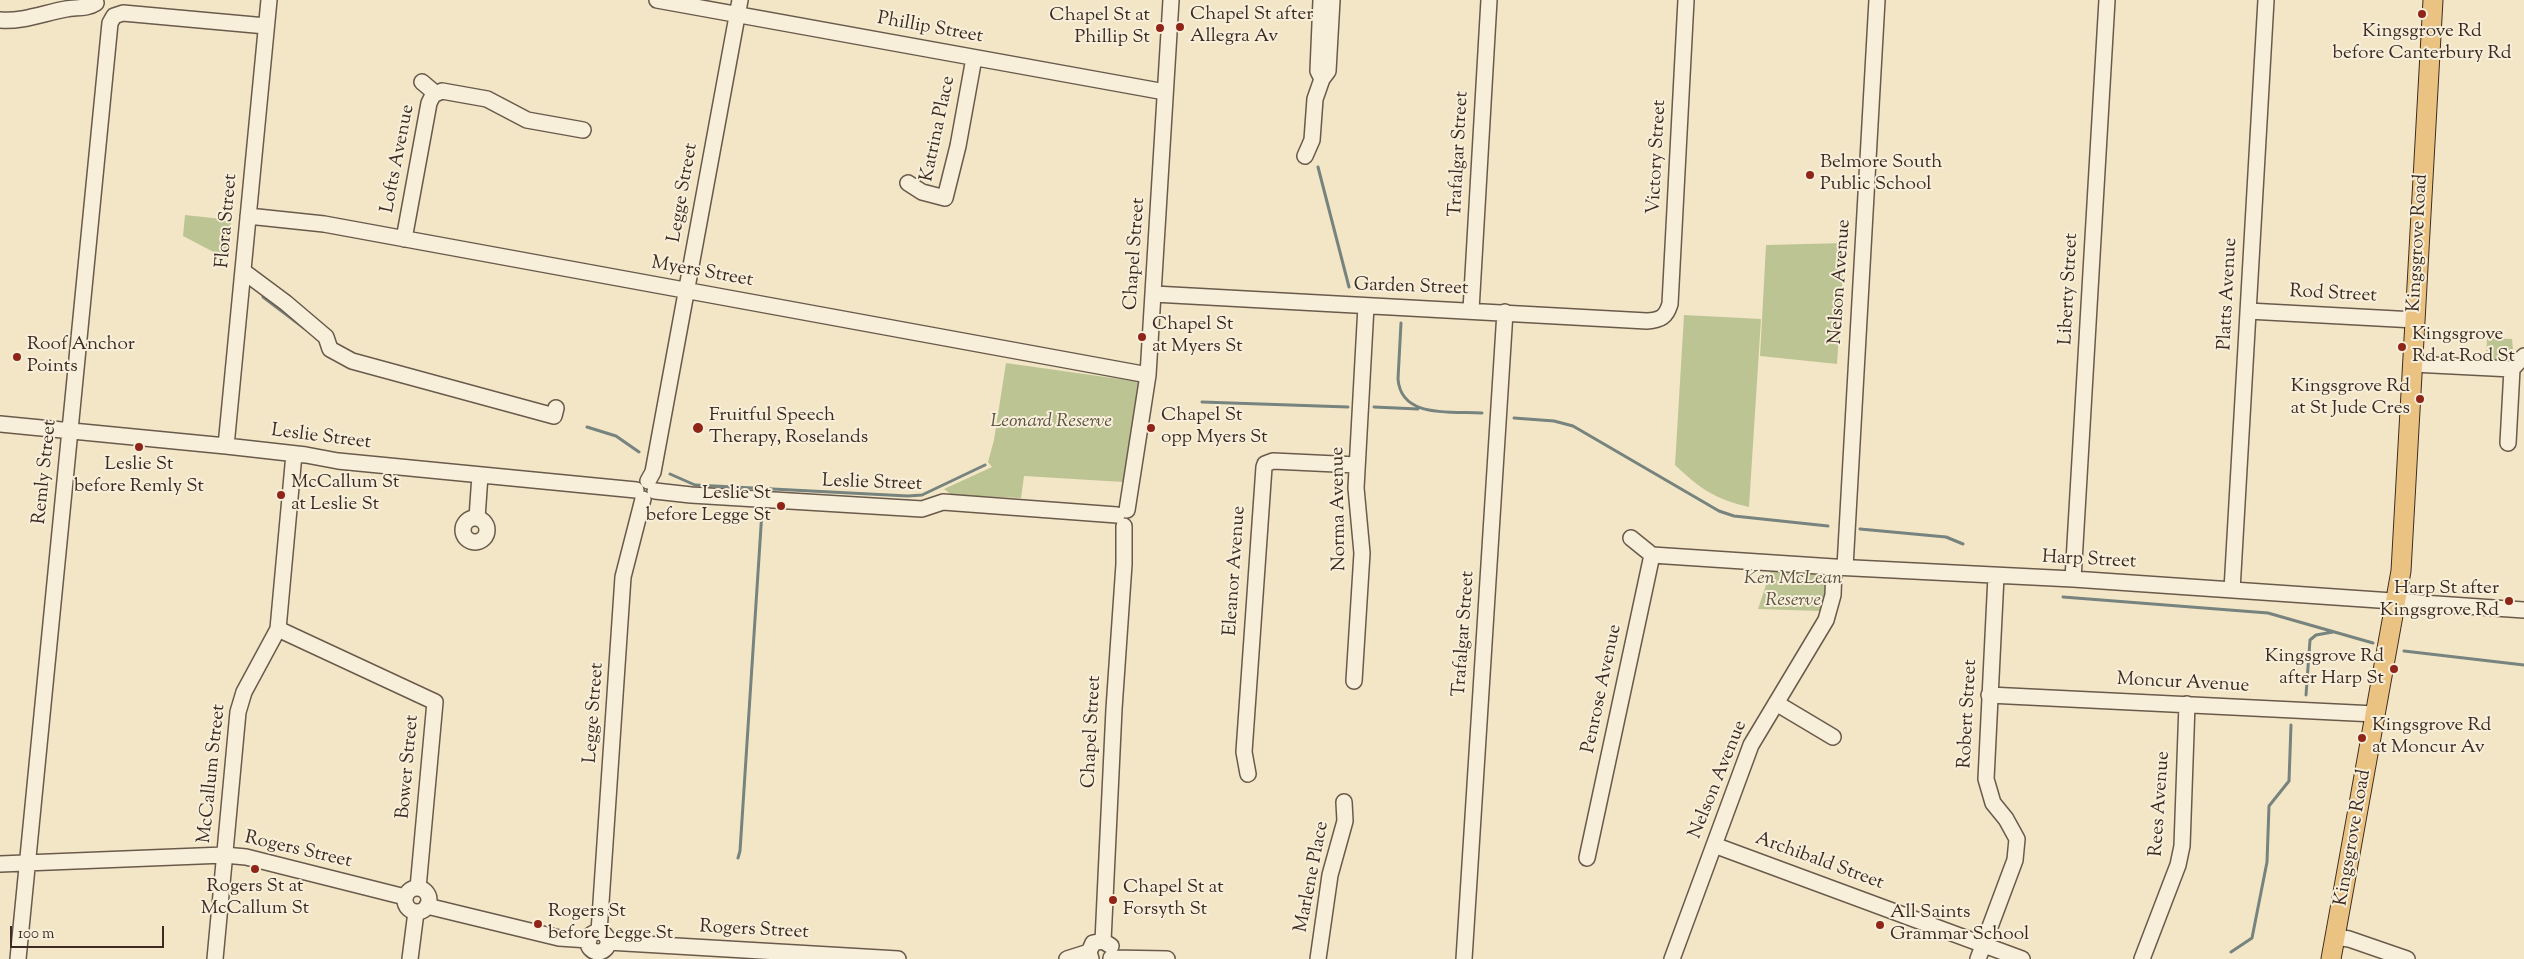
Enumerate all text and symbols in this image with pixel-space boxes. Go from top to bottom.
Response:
place label: Chapel St after Allegra Av [1190,5,1313,49]
place label: Chapel St at Phillip St [1049,6,1150,50]
street label: Phillip Street [875,8,985,50]
marker: Kingsgrove Rd before Canterbury Rd [2416,8,2428,20]
marker: Chapel St after Allegra Av [1174,21,1186,33]
marker: Chapel St at Phillip St [1154,22,1166,34]
place label: Kingsgrove Rd before Canterbury Rd [2333,22,2511,66]
street label: Katrina Place [917,74,961,184]
street label: Trafalgar Street [1445,90,1475,218]
street label: Victory Street [1644,99,1672,215]
street label: Lofts Avenue [377,103,421,215]
street label: Legge Street [664,141,704,245]
place label: Belmore South Public School [1820,153,1942,197]
marker: Belmore South Public School [1804,169,1816,181]
street label: Flora Street [213,173,243,269]
street label: Kingsgrove Road [2404,173,2434,313]
street label: Chapel Street [1121,197,1151,311]
street label: Nelson Avenue [1825,219,1857,345]
street label: Liberty Street [2056,232,2084,346]
street label: Platts Avenue [2215,237,2243,351]
street label: Myers Street [649,253,755,293]
street label: Garden Street [1353,275,1469,301]
street label: Rod Street [2289,281,2377,309]
place label: Chapel St at Myers St [1152,315,1243,359]
place label: Kingsgrove Rd at Rod St [2412,325,2515,369]
marker: Chapel St at Myers St [1136,331,1148,343]
place label: Roof Anchor Points [27,335,135,379]
marker: Kingsgrove Rd at Rod St [2396,341,2408,353]
marker: Roof Anchor Points [11,351,23,363]
place label: Kingsgrove Rd at St Jude Cres [2291,377,2410,421]
marker: Kingsgrove Rd at St Jude Cres [2414,393,2426,405]
place label: Fruitful Speech Therapy, Roselands [709,406,868,450]
place label: Chapel St opp Myers St [1161,406,1268,450]
park label: Leonard Reserve [990,412,1112,434]
street label: Remly Street [29,418,63,526]
street label: Leslie Street [270,421,372,455]
marker: Fruitful Speech Therapy, Roselands [691,421,705,435]
marker: Chapel St opp Myers St [1145,422,1157,434]
marker: Leslie St before Remly St [133,441,145,453]
street label: Norma Avenue [1328,447,1352,571]
place label: Leslie St before Remly St [74,455,204,499]
street label: Leslie Street [821,471,923,497]
place label: McCallum St at Leslie St [291,473,400,517]
place label: Leslie St before Legge St [646,484,771,528]
marker: McCallum St at Leslie St [275,489,287,501]
marker: Leslie St before Legge St [775,500,787,512]
street label: Eleanor Avenue [1220,505,1252,637]
street label: Harp Street [2041,547,2137,575]
park label: Ken McLean Reserve [1744,569,1842,613]
street label: Trafalgar Street [1449,570,1481,698]
place label: Harp St after Kingsgrove Rd [2380,579,2499,623]
marker: Harp St after Kingsgrove Rd [2503,595,2515,607]
street label: Penrose Avenue [1578,622,1628,756]
place label: Kingsgrove Rd after Harp St [2265,647,2384,691]
street label: Robert Street [1955,659,1983,769]
street label: Legge Street [580,662,610,764]
marker: Kingsgrove Rd after Harp St [2388,663,2400,675]
street label: Moncur Avenue [2116,669,2250,699]
street label: Chapel Street [1079,675,1107,789]
street label: McCallum Street [194,703,232,845]
street label: Bower Street [393,714,425,820]
place label: Kingsgrove Rd at Moncur Av [2372,716,2491,760]
street label: Nelson Avenue [1685,718,1753,842]
marker: Kingsgrove Rd at Moncur Av [2356,732,2368,744]
street label: Rees Avenue [2146,750,2176,858]
street label: Kingsgrove Road [2331,768,2377,908]
street label: Marlene Place [1291,819,1335,935]
street label: Rogers Street [242,828,354,874]
street label: Archibald Street [1752,828,1886,896]
marker: Rogers St at McCallum St [249,863,261,875]
place label: Rogers St at McCallum St [201,877,309,921]
place label: Chapel St at Forsyth St [1123,878,1224,922]
marker: Chapel St at Forsyth St [1107,894,1119,906]
place label: Rogers St before Legge St [548,902,673,946]
place label: All Saints Grammar School [1890,903,2029,947]
scale bar [12,916,166,948]
street label: Rogers Street [699,917,809,945]
marker: Rogers St before Legge St [532,918,544,930]
marker: All Saints Grammar School [1874,919,1886,931]
text: 100 m [18,924,54,945]

